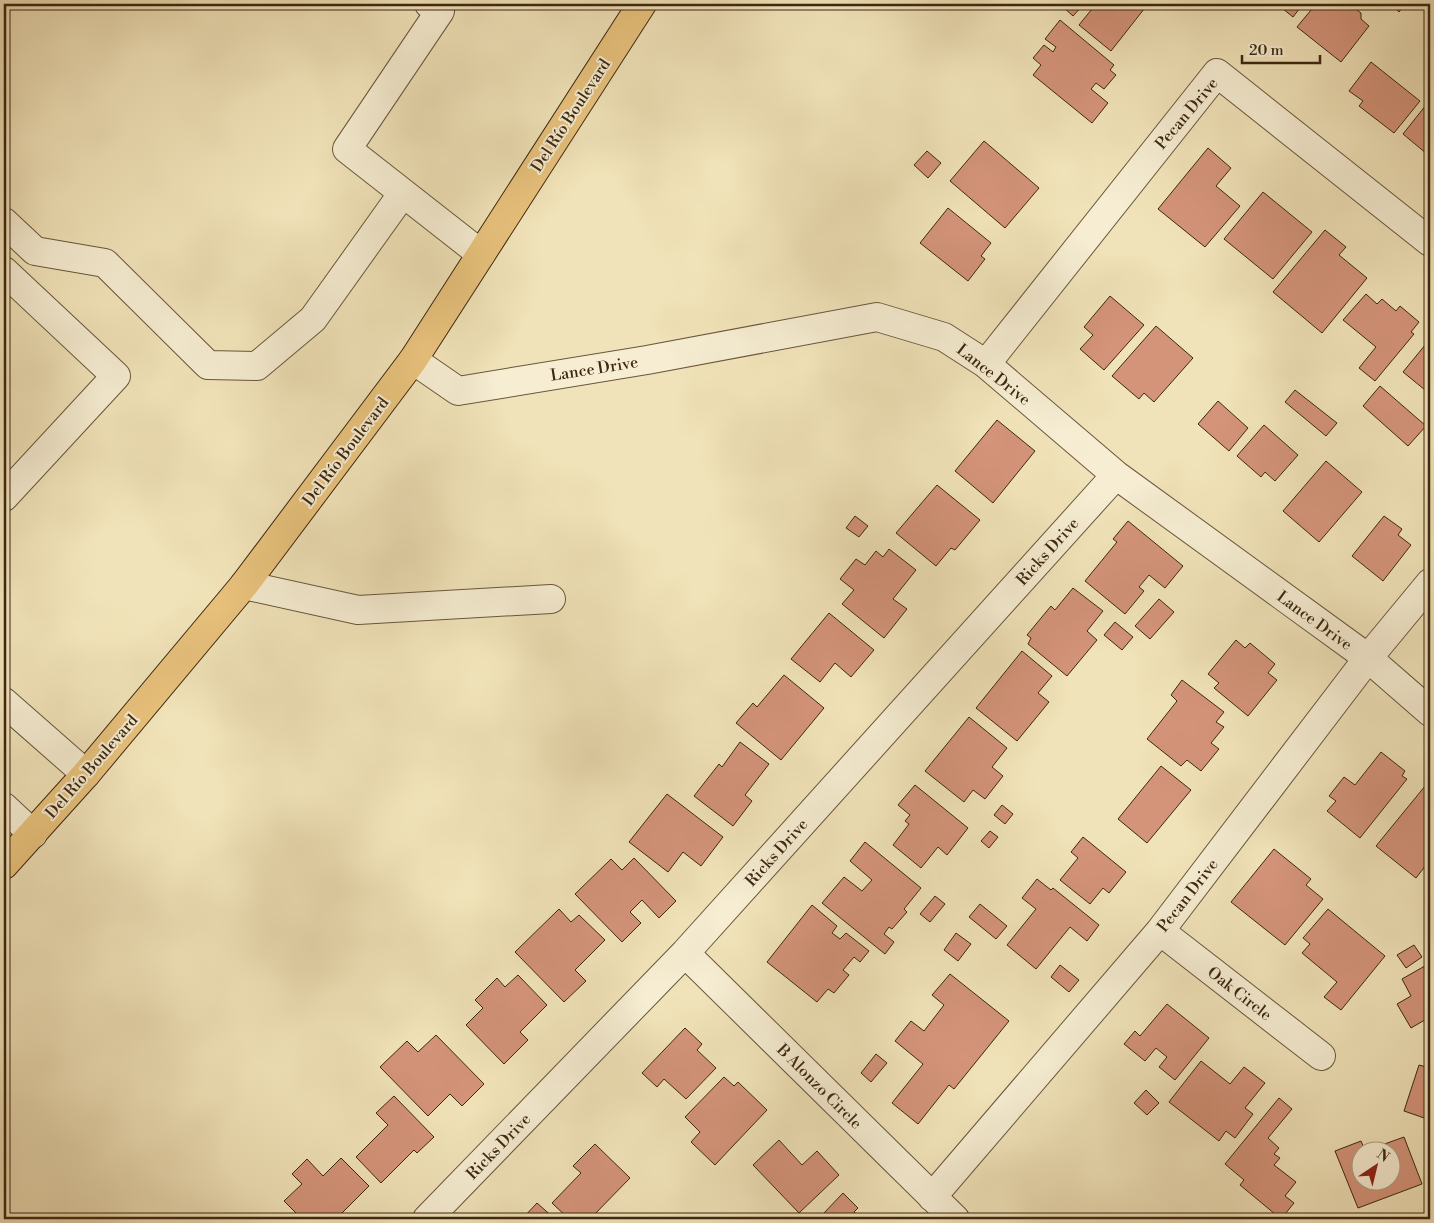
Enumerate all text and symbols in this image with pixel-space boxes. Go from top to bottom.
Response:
scale bar [1242,32,1319,64]
text: 20 m [1249,41,1284,60]
street label: Del Río Boulevard [527,55,615,176]
street label: Pecan Drive [1151,74,1223,154]
street label: Lance Drive [952,340,1034,410]
street label: Lance Drive [549,352,639,386]
street label: Del Río Boulevard [298,393,393,510]
street label: Ricks Drive [1012,514,1083,590]
street label: Lance Drive [1273,587,1356,655]
street label: Del Río Boulevard [41,711,142,823]
street label: Ricks Drive [741,815,812,891]
street label: Pecan Drive [1153,855,1223,936]
street label: Oak Circle [1203,963,1275,1025]
street label: B Alonzo Circle [772,1039,866,1134]
street label: Ricks Drive [462,1109,535,1184]
north arrow [1352,1140,1402,1190]
text: N [1373,1146,1393,1167]

